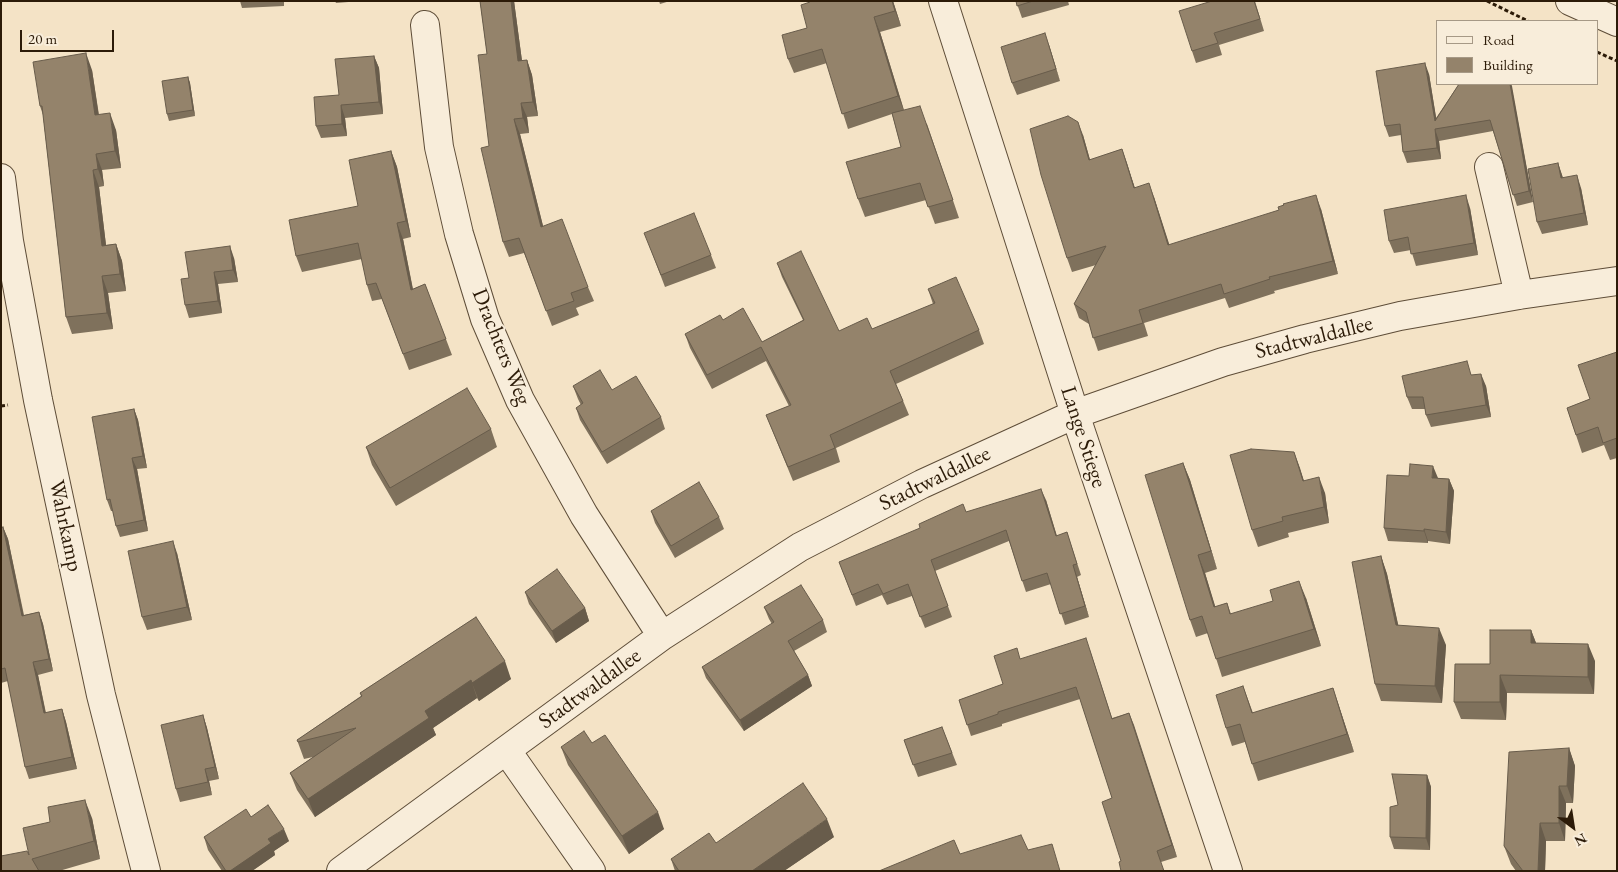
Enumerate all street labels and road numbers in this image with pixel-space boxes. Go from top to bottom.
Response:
street label: Drachters Weg [466,285,536,409]
street label: Stadtwaldallee [1253,311,1375,365]
street label: Lange Stiege [1054,383,1112,491]
street label: Stadtwaldallee [875,441,995,517]
street label: Wahrkamp [42,478,88,574]
street label: Stadtwaldallee [534,643,646,735]

